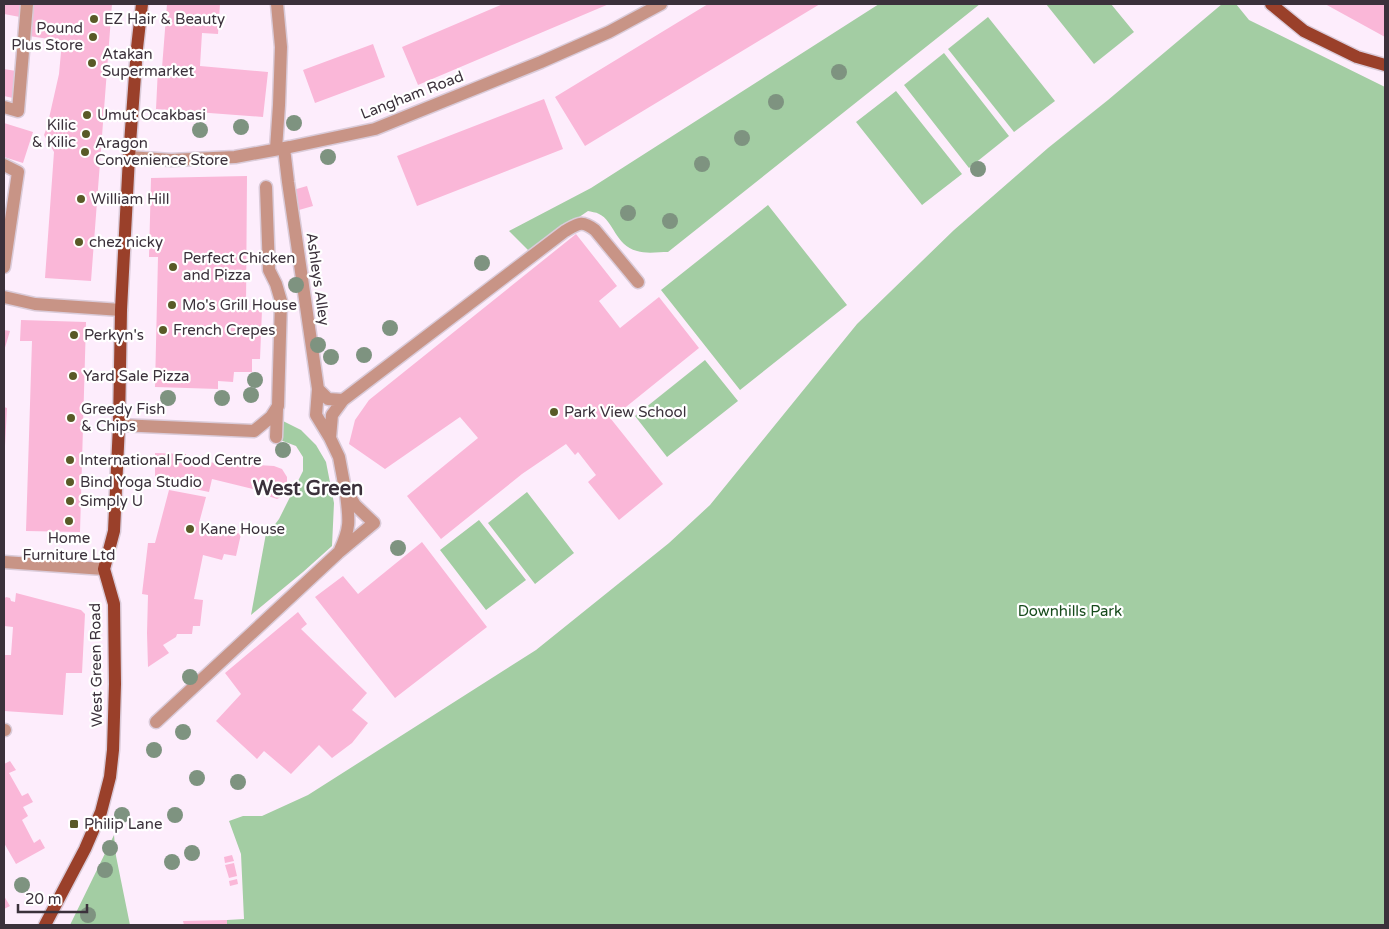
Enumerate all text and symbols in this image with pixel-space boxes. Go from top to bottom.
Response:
place label: EZ Hair & Beauty [104,10,225,28]
marker: EZ Hair & Beauty [88,13,100,25]
place label: Pound Plus Store [11,19,83,54]
marker: Pound Plus Store [87,31,99,43]
place label: Atakan Supermarket [102,45,194,80]
marker: Atakan Supermarket [86,57,98,69]
street label: Langham Road [358,67,466,123]
place label: Umut Ocakbasi [97,106,206,124]
marker: Umut Ocakbasi [81,109,93,121]
place label: Kilic & Kilic [32,116,76,151]
marker: Kilic & Kilic [80,128,92,140]
place label: Aragon Convenience Store [95,134,228,169]
marker: Aragon Convenience Store [79,146,91,158]
place label: William Hill [91,190,169,208]
marker: William Hill [75,193,87,205]
street label: Ashleys Alley [303,231,333,327]
place label: chez nicky [89,233,163,251]
marker: chez nicky [73,236,85,248]
place label: Perfect Chicken and Pizza [183,249,295,284]
marker: Perfect Chicken and Pizza [167,261,179,273]
place label: Mo's Grill House [182,296,297,314]
marker: Mo's Grill House [166,299,178,311]
place label: French Crepes [173,321,275,339]
marker: French Crepes [157,324,169,336]
place label: Perkyn's [84,326,144,344]
marker: Perkyn's [68,329,80,341]
place label: Yard Sale Pizza [83,367,190,385]
marker: Yard Sale Pizza [67,370,79,382]
place label: Greedy Fish & Chips [81,400,165,435]
place label: Park View School [564,403,686,421]
marker: Park View School [548,406,560,418]
marker: Greedy Fish & Chips [65,412,77,424]
place label: International Food Centre [80,451,262,469]
marker: International Food Centre [64,454,76,466]
place label: Bind Yoga Studio [80,473,202,491]
marker: Bind Yoga Studio [64,476,76,488]
district label: West Green [253,477,363,501]
place label: Simply U [80,492,143,510]
marker: Simply U [64,495,76,507]
marker: Home Furniture Ltd [63,515,75,527]
place label: Kane House [200,520,285,538]
marker: Kane House [184,523,196,535]
place label: Home Furniture Ltd [23,529,115,564]
park label: Downhills Park [1018,602,1122,620]
street label: West Green Road [86,603,106,727]
place label: Philip Lane [84,815,162,833]
marker: Philip Lane [68,818,80,830]
scale bar [18,882,86,914]
text: 20 m [25,890,62,908]

